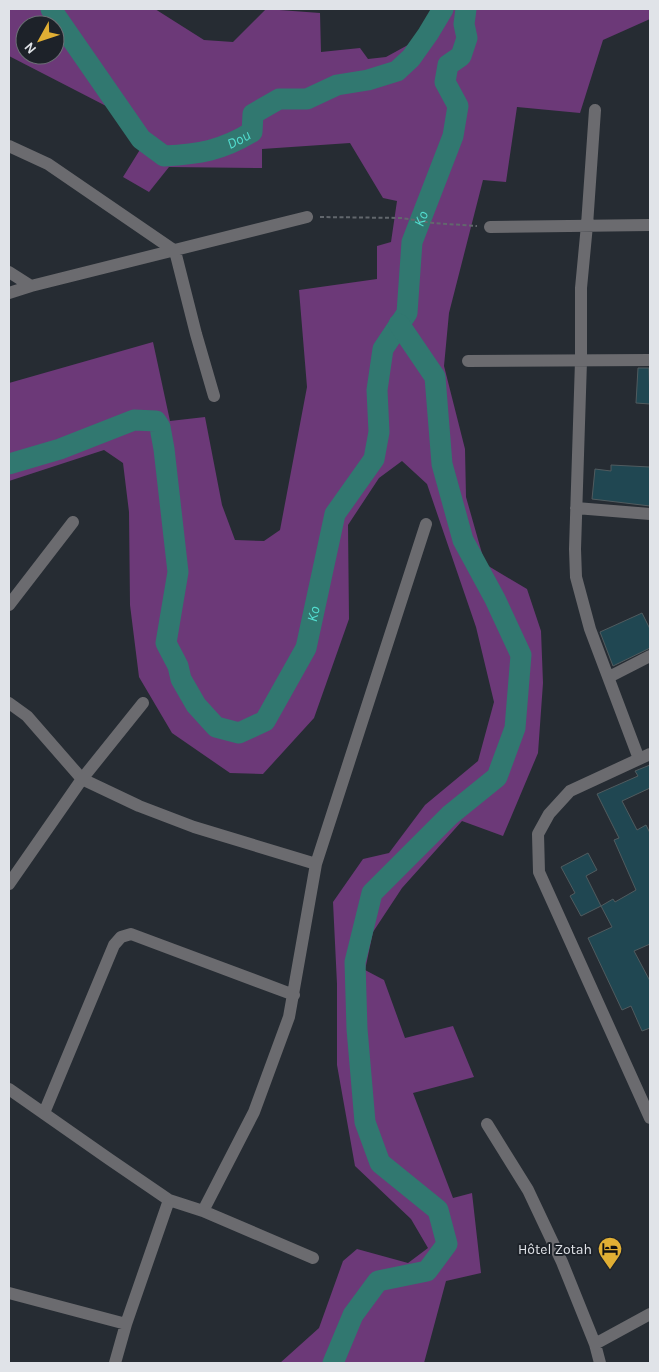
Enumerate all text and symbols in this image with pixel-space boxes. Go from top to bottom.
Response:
north arrow [15,15,65,65]
text: N [21,39,40,57]
water label: Dou [224,126,254,153]
water label: Ko [410,208,432,229]
water label: Ko [303,604,324,624]
hotel icon: Hôtel Zotah [597,1236,623,1270]
place label: Hôtel Zotah [518,1241,592,1258]

